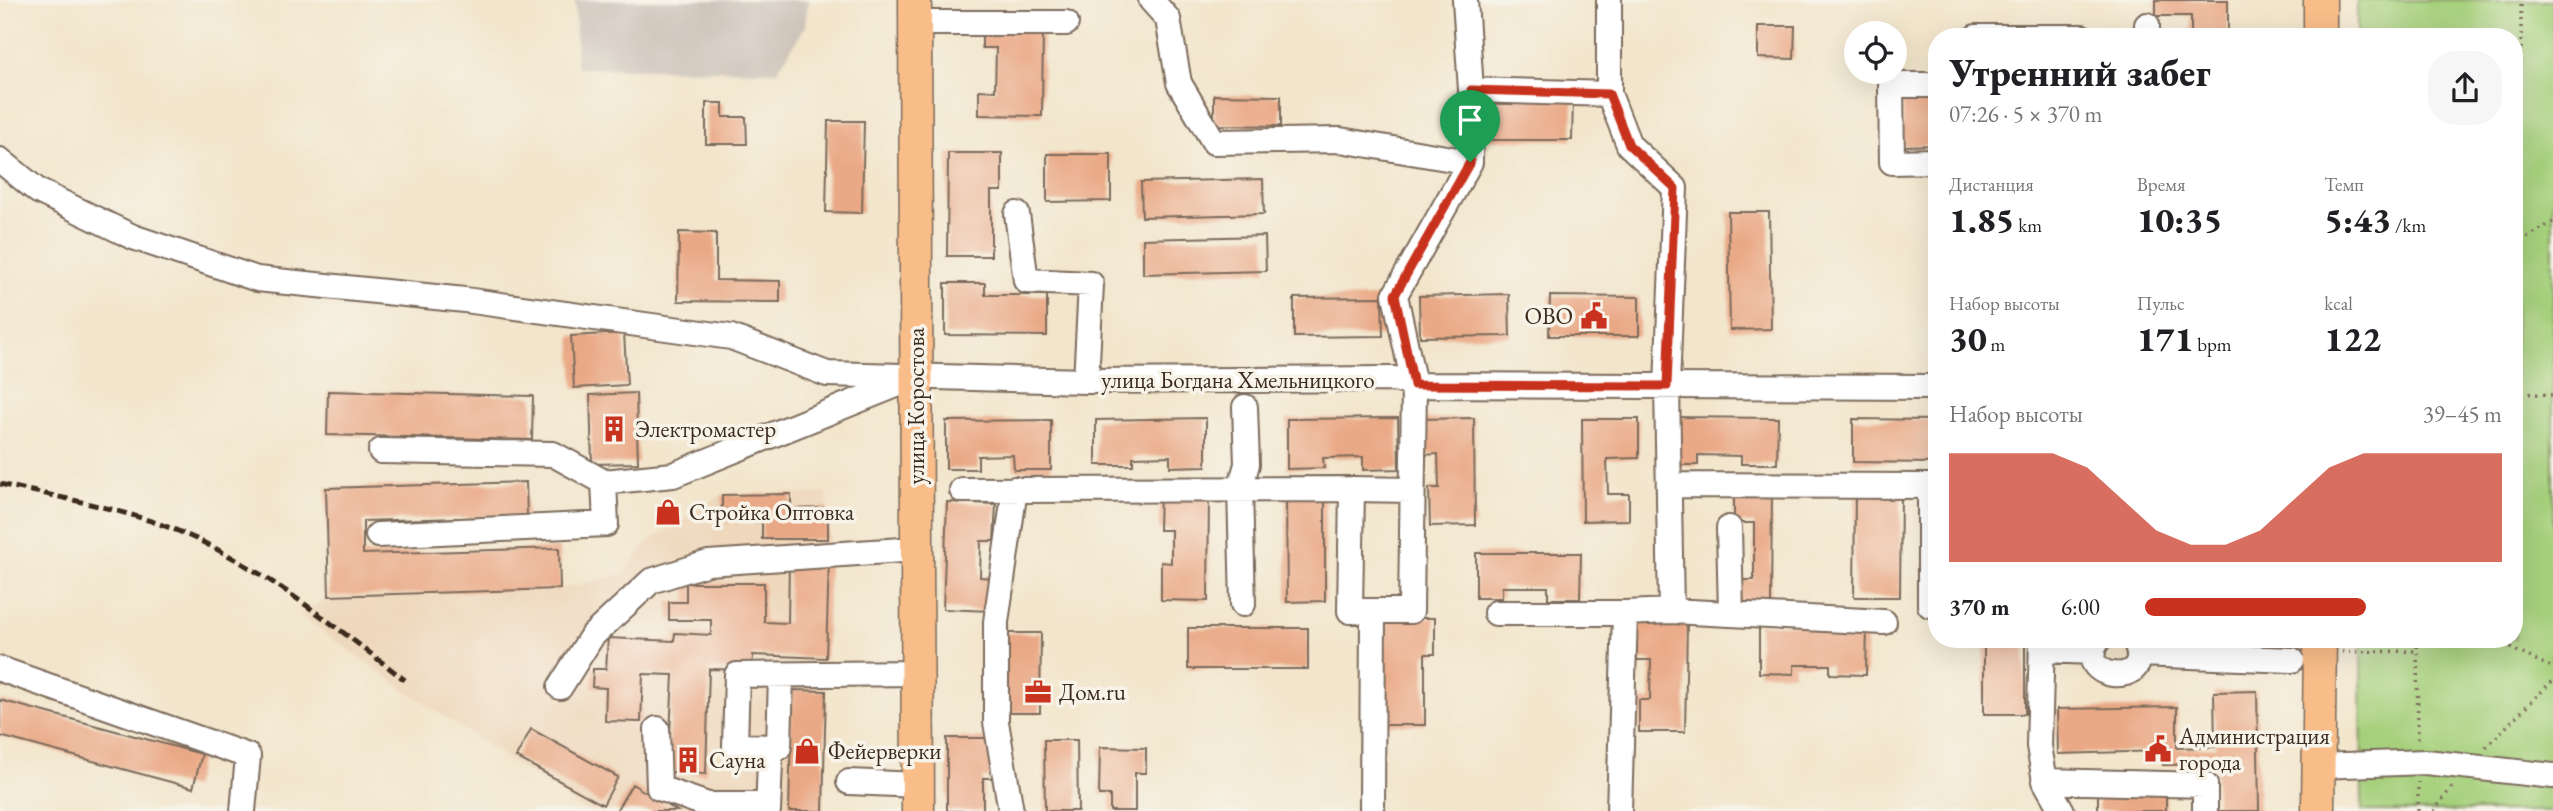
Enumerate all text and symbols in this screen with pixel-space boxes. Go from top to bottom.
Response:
map controls [1844,21,1907,84]
button: locate [1844,21,1907,84]
text: Утренний забег [1949,48,2211,97]
button: share [2428,51,2502,125]
pin [1440,90,1500,162]
text: 07:26 · 5 × 370 m [1949,99,2102,129]
icon: arrive [1451,101,1489,139]
text: Дистанция [1949,172,2034,197]
text: Время [2137,172,2185,197]
text: Темп [2324,172,2364,197]
text: 1.85 [1949,197,2015,242]
text: 10:35 [2137,197,2222,242]
text: 5:43 [2324,197,2391,242]
text: km [2015,213,2042,238]
text: /km [2391,213,2426,238]
text: Набор высоты [1949,291,2060,316]
text: Пульс [2137,291,2185,316]
text: kcal [2324,291,2353,316]
place label: ОВО [1524,301,1573,331]
public building icon: ОВО [1579,301,1609,331]
text: 30 [1949,316,1987,361]
text: 171 [2137,316,2193,361]
text: 122 [2324,316,2381,361]
street label: улица Коростова [901,327,931,484]
text: m [1987,332,2005,357]
text: bpm [2193,332,2232,357]
street label: улица Богдана Хмельницкого [1101,365,1375,395]
text: Набор высоты [1949,399,2083,429]
text: 39–45 m [2423,399,2502,429]
building icon: Электромастер [599,414,629,444]
place label: Электромастер [635,414,776,444]
shop icon: Стройка Оптовка [653,497,683,527]
place label: Стройка Оптовка [689,497,855,527]
text: 370 m [1949,592,2010,622]
text: 6:00 [2061,592,2100,622]
office icon: Дом.ru [1023,677,1053,707]
place label: Дом.ru [1059,677,1126,707]
place label: Администрация города [2178,721,2330,777]
public building icon: Администрация города [2143,734,2173,764]
shop icon: Фейерверки [792,736,822,766]
place label: Фейерверки [828,736,941,766]
building icon: Сауна [673,745,703,775]
place label: Сауна [709,745,766,775]

